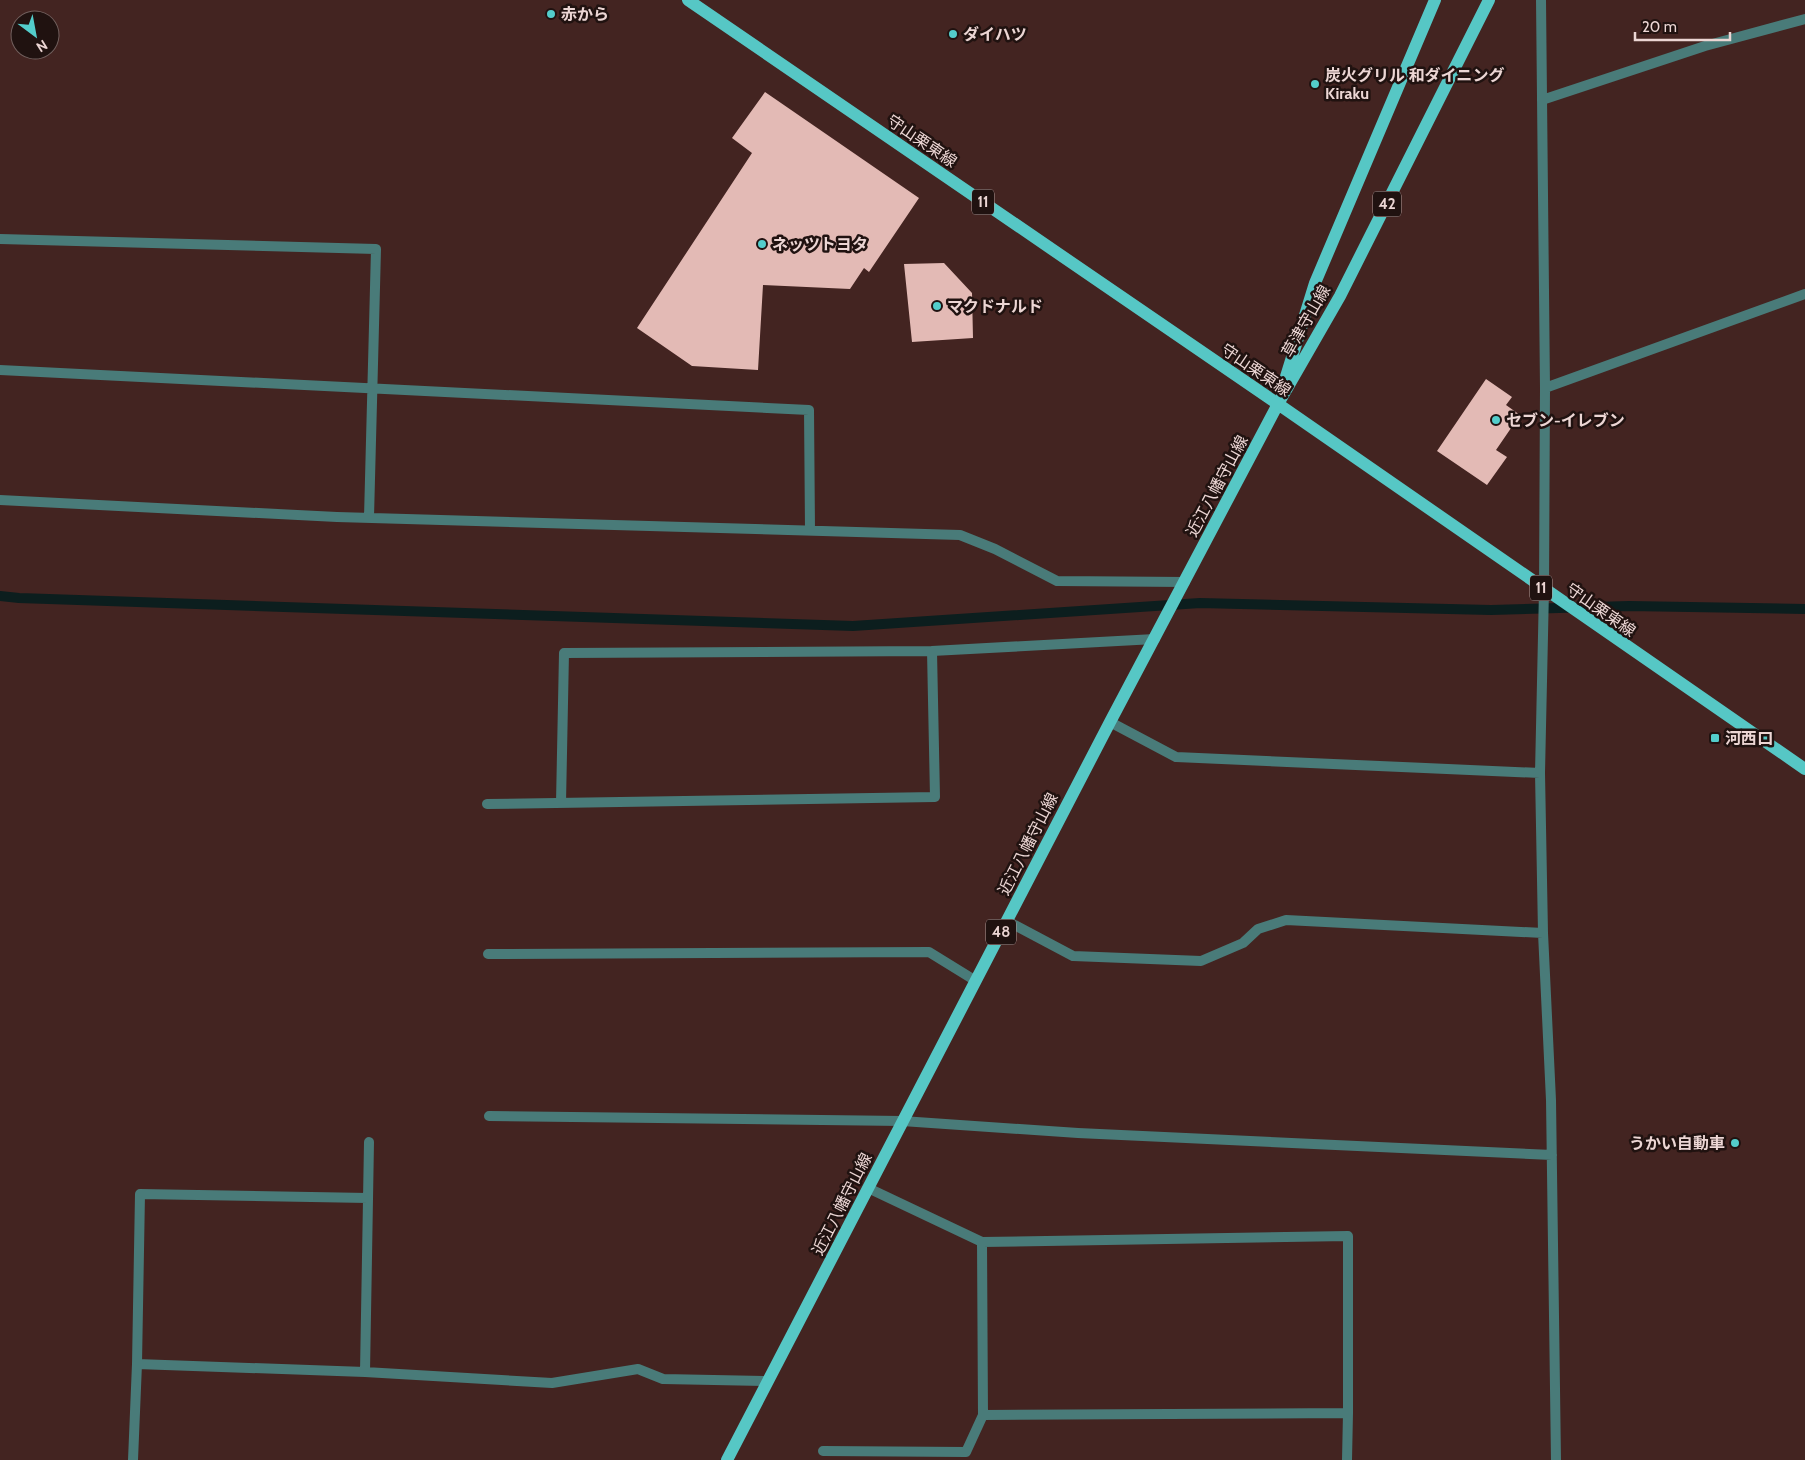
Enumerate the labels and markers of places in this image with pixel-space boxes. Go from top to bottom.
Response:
place label: 赤から [561,5,609,24]
marker: 赤から [545,8,557,20]
place label: ダイハツ [963,25,1027,44]
marker: ダイハツ [947,28,959,40]
place label: 炭火グリル 和ダイニング Kiraku [1325,66,1505,103]
marker: 炭火グリル 和ダイニング Kiraku [1309,78,1321,90]
place label: ネッツトヨタ [772,235,868,254]
marker: ネッツトヨタ [756,238,768,250]
place label: マクドナルド [947,297,1043,316]
marker: マクドナルド [931,300,943,312]
place label: セブン-イレブン [1506,411,1625,430]
marker: セブン-イレブン [1490,414,1502,426]
place label: 河西口 [1725,729,1773,748]
marker: 河西口 [1709,732,1721,744]
place label: うかい自動車 [1629,1134,1725,1153]
marker: うかい自動車 [1729,1137,1741,1149]

